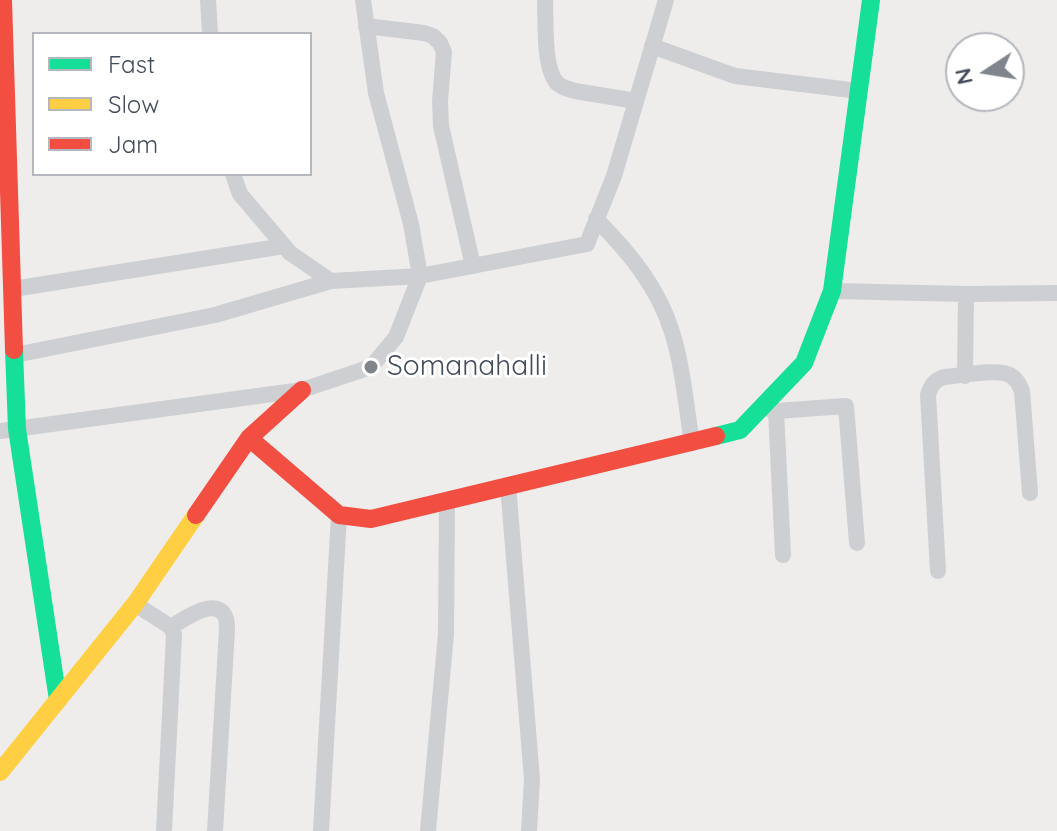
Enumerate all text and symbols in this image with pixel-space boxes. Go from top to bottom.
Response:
legend [32,32,312,176]
north arrow [945,32,1025,112]
text: Fast [108,49,155,79]
text: N [948,66,979,87]
text: Slow [108,89,159,119]
text: Jam [108,129,158,159]
place label: Somanahalli [387,350,547,384]
marker: Somanahalli [362,358,380,376]

